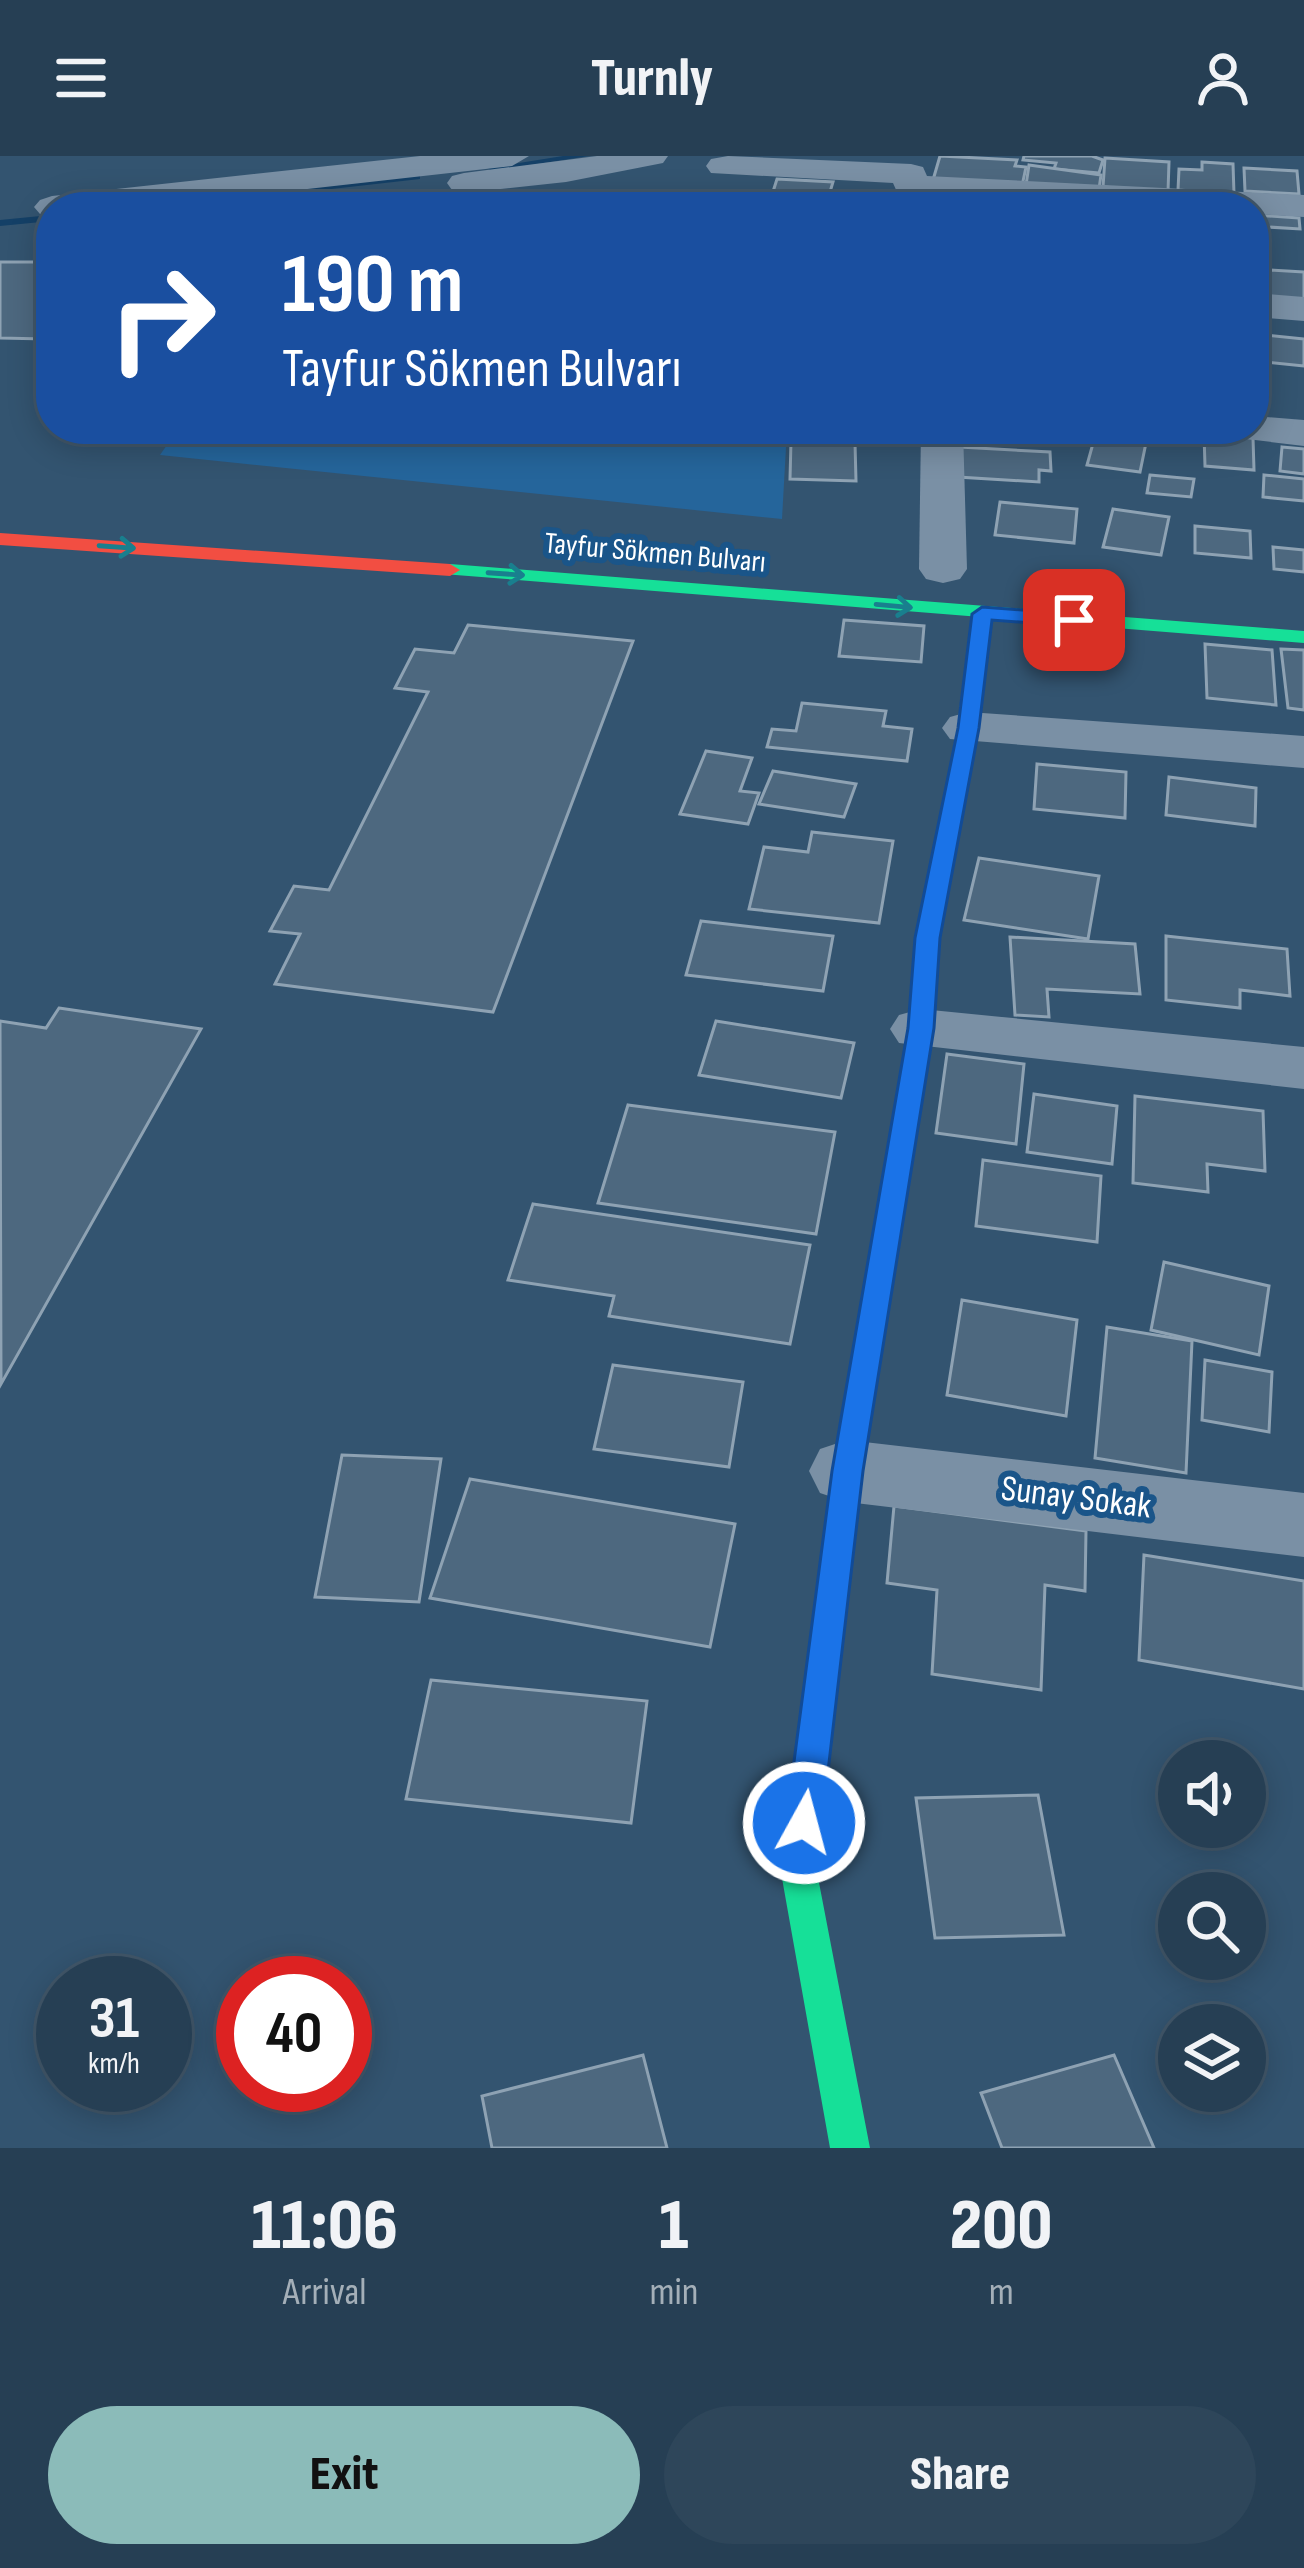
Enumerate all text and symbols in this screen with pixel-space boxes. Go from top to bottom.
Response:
icon: menu [48,45,114,111]
icon: person [1190,45,1256,111]
text: Turnly [591,46,713,111]
text: 190 m [282,235,464,336]
icon: right [84,240,240,396]
text: Tayfur Sökmen Bulvarı [282,337,682,402]
street label: Tayfur Sökmen Bulvarı [543,525,767,581]
one-way arrow [97,536,136,559]
one-way arrow [486,562,525,585]
pin [1023,569,1125,671]
icon: arrive [1041,587,1107,653]
one-way arrow [874,595,913,618]
street label: Sunay Sokak [999,1467,1154,1529]
map controls [1158,1740,1266,2112]
button: sound [1158,1740,1266,1848]
position arrow [741,1760,867,1886]
button: search [1158,1872,1266,1980]
speed limit sign: 40 [216,1956,372,2112]
text: 31 [89,1983,139,2055]
button: layers [1158,2004,1266,2112]
text: km/h [88,2046,140,2082]
text: 11:06 [251,2183,398,2270]
text: 1 [659,2183,689,2270]
text: 200 [950,2183,1053,2270]
text: Arrival [283,2269,367,2316]
text: min [649,2269,698,2316]
text: m [989,2269,1014,2316]
button: Exit [48,2406,640,2544]
button: Share [664,2406,1256,2544]

